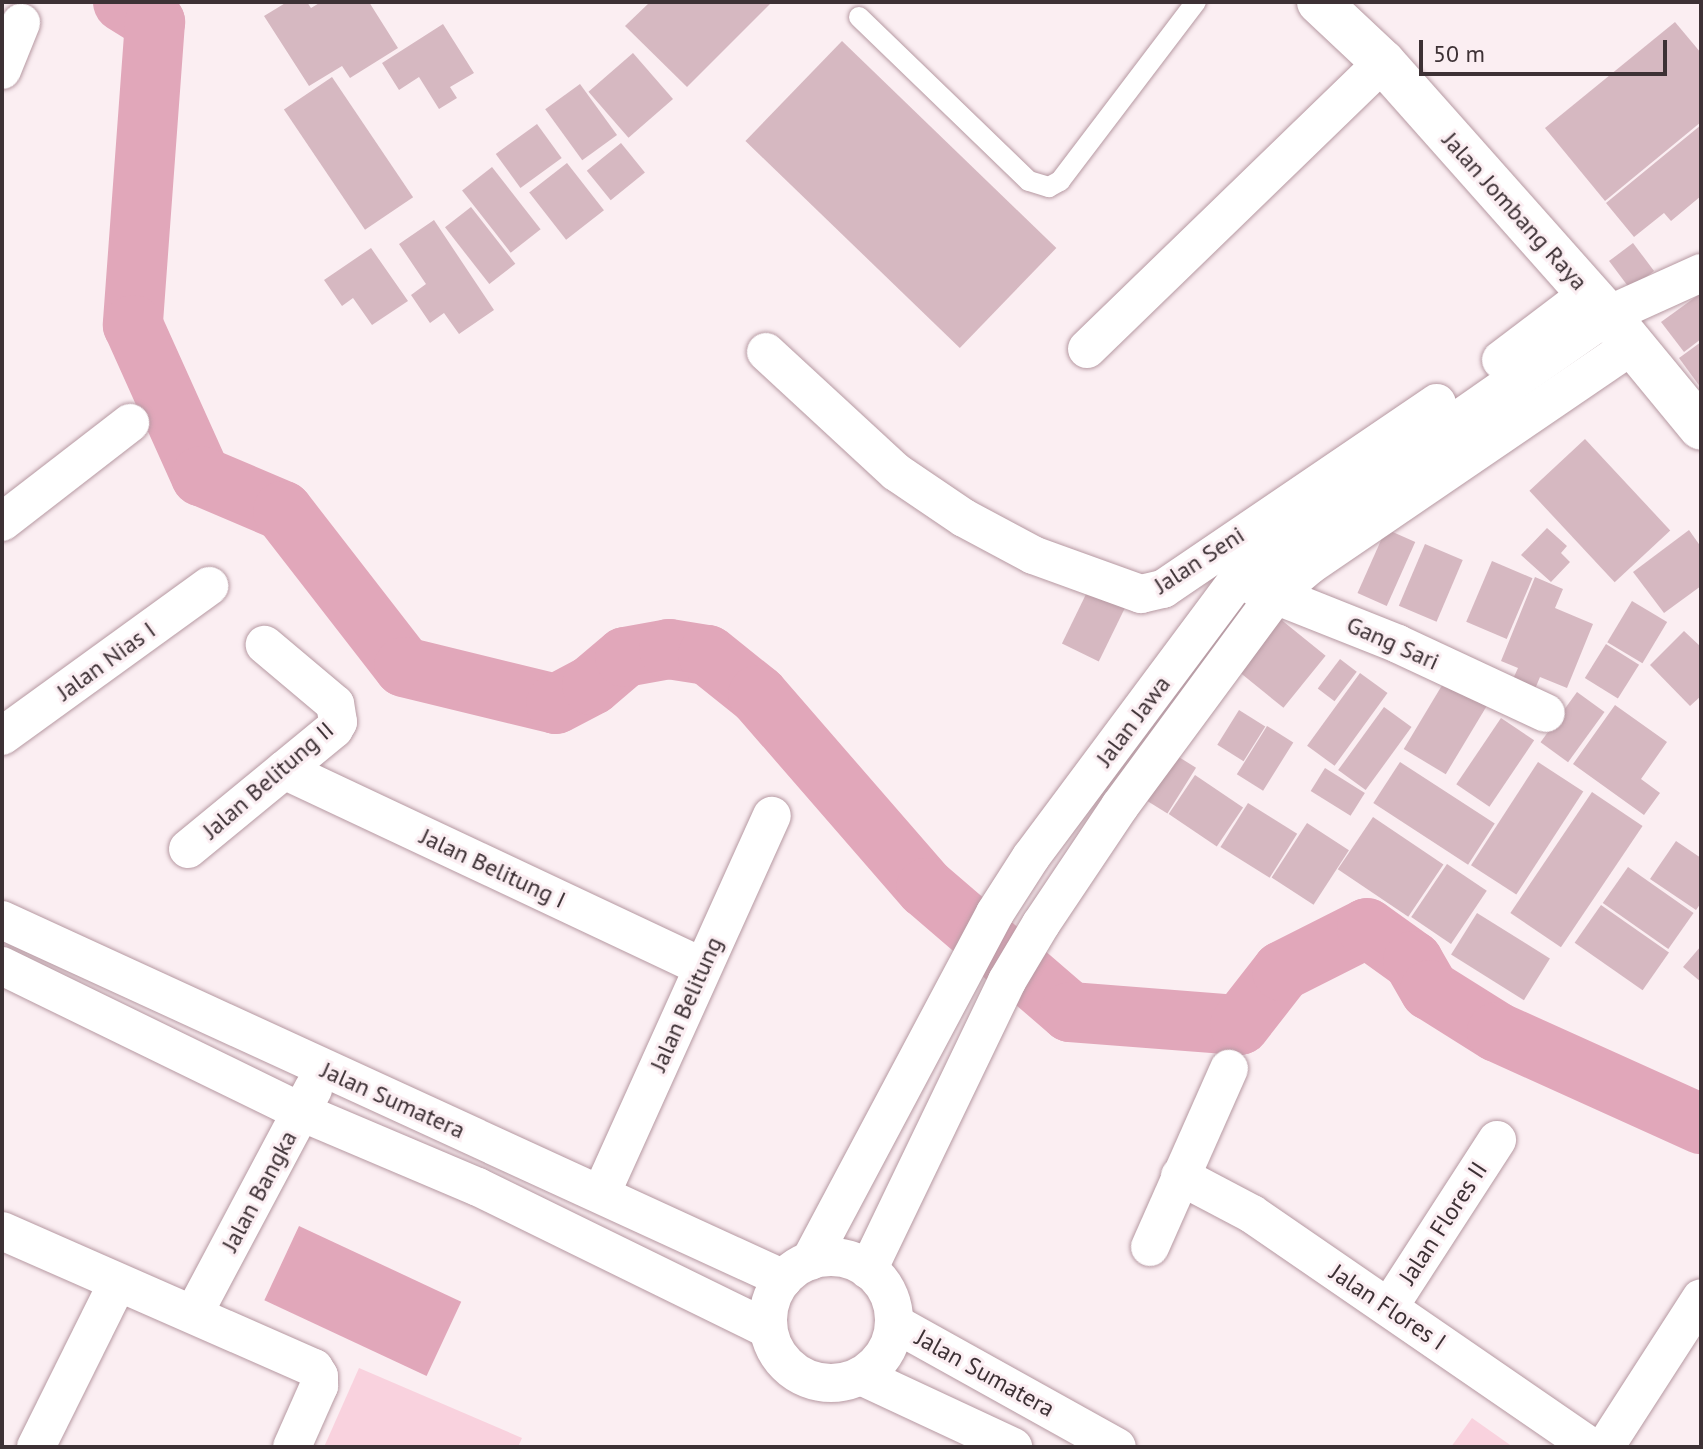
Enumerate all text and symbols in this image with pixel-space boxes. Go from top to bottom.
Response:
scale bar [1423,24,1671,74]
text: 50 m [1433,38,1485,69]
street label: Jalan Jombang Raya [1436,126,1594,296]
street label: Jalan Seni [1148,520,1250,600]
street label: Gang Sari [1342,610,1444,676]
street label: Jalan Nias I [51,615,161,707]
street label: Jalan Jawa [1090,670,1176,772]
street label: Jalan Belitung II [196,715,340,845]
street label: Jalan Belitung I [416,822,570,914]
street label: Jalan Belitung [644,932,728,1076]
street label: Jalan Sumatera [317,1055,469,1145]
street label: Jalan Bangka [215,1126,303,1256]
street label: Jalan Flores II [1393,1156,1493,1290]
street label: Jalan Flores I [1325,1258,1451,1356]
street label: Jalan Sumatera [910,1323,1060,1423]

